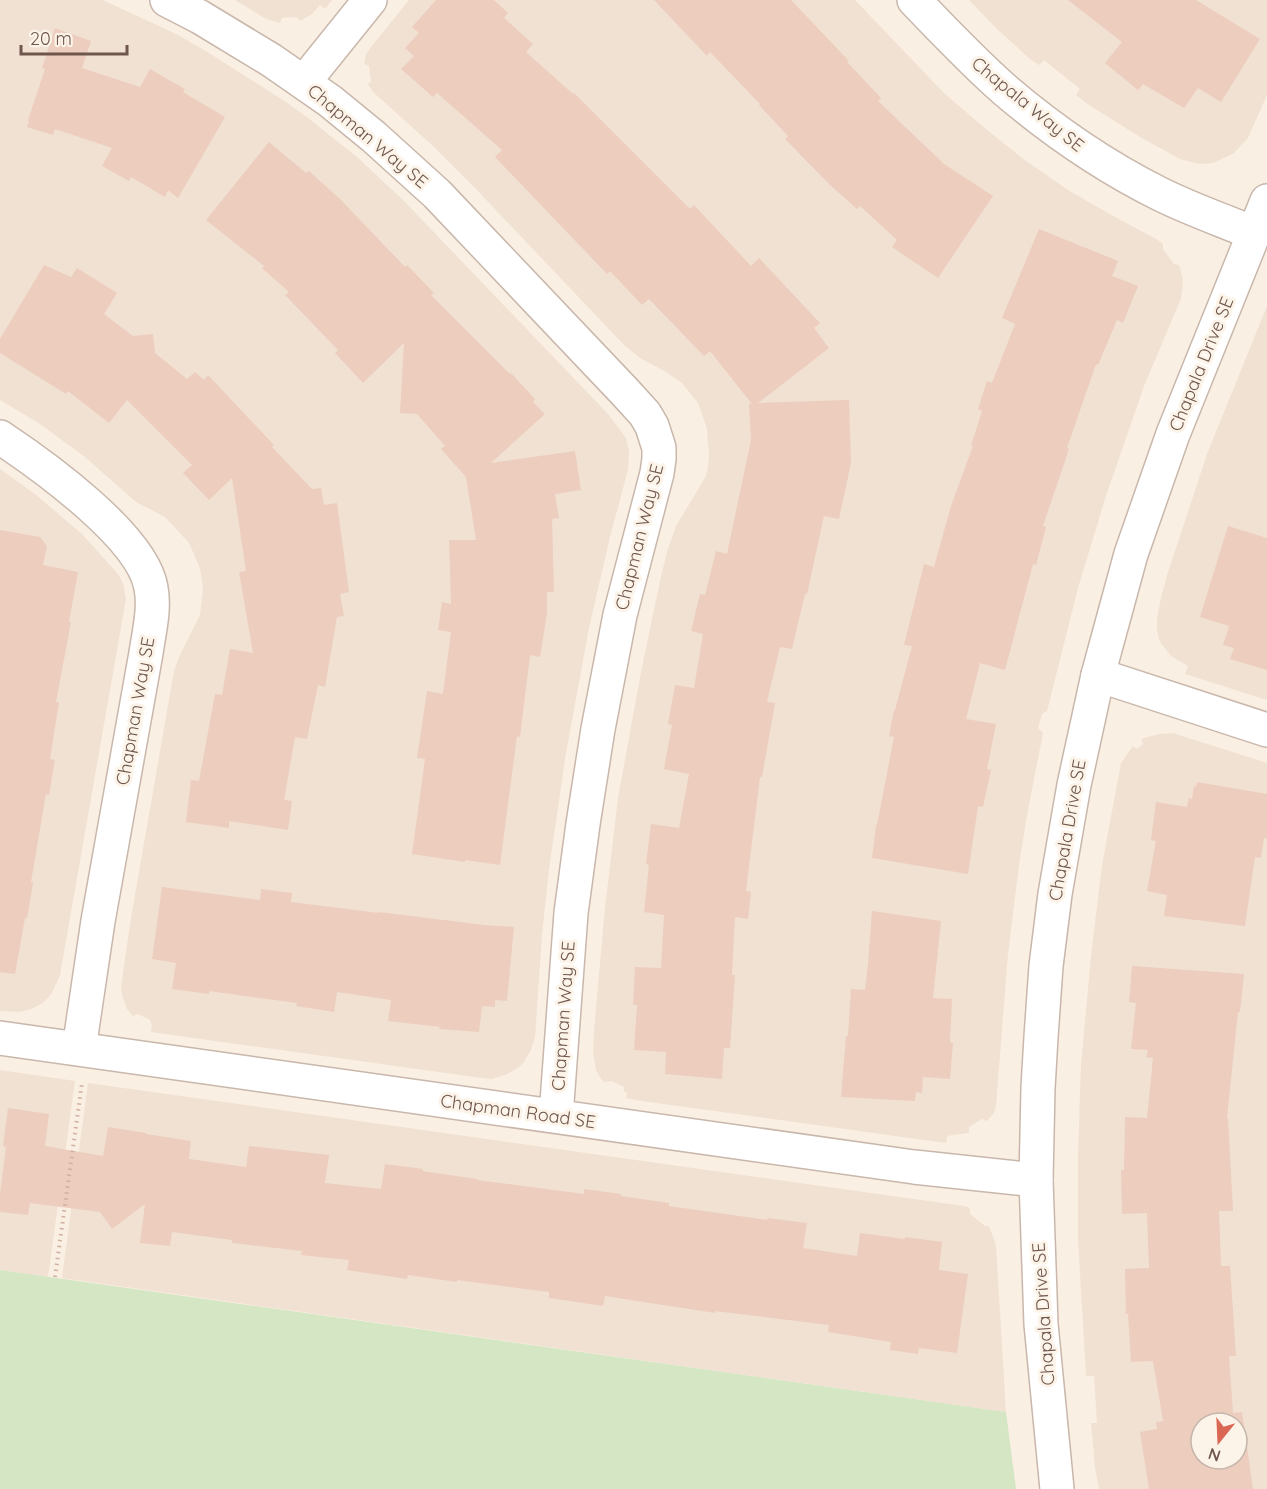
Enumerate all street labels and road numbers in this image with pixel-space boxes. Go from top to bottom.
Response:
street label: Chapala Way SE [967,52,1089,156]
street label: Chapman Way SE [303,79,433,193]
street label: Chapala Drive SE [1164,293,1238,435]
street label: Chapman Way SE [610,461,668,613]
street label: Chapman Way SE [111,635,159,787]
street label: Chapala Drive SE [1043,757,1091,903]
street label: Chapman Way SE [546,940,580,1092]
street label: Chapman Road SE [439,1089,597,1133]
street label: Chapala Drive SE [1027,1242,1059,1386]

